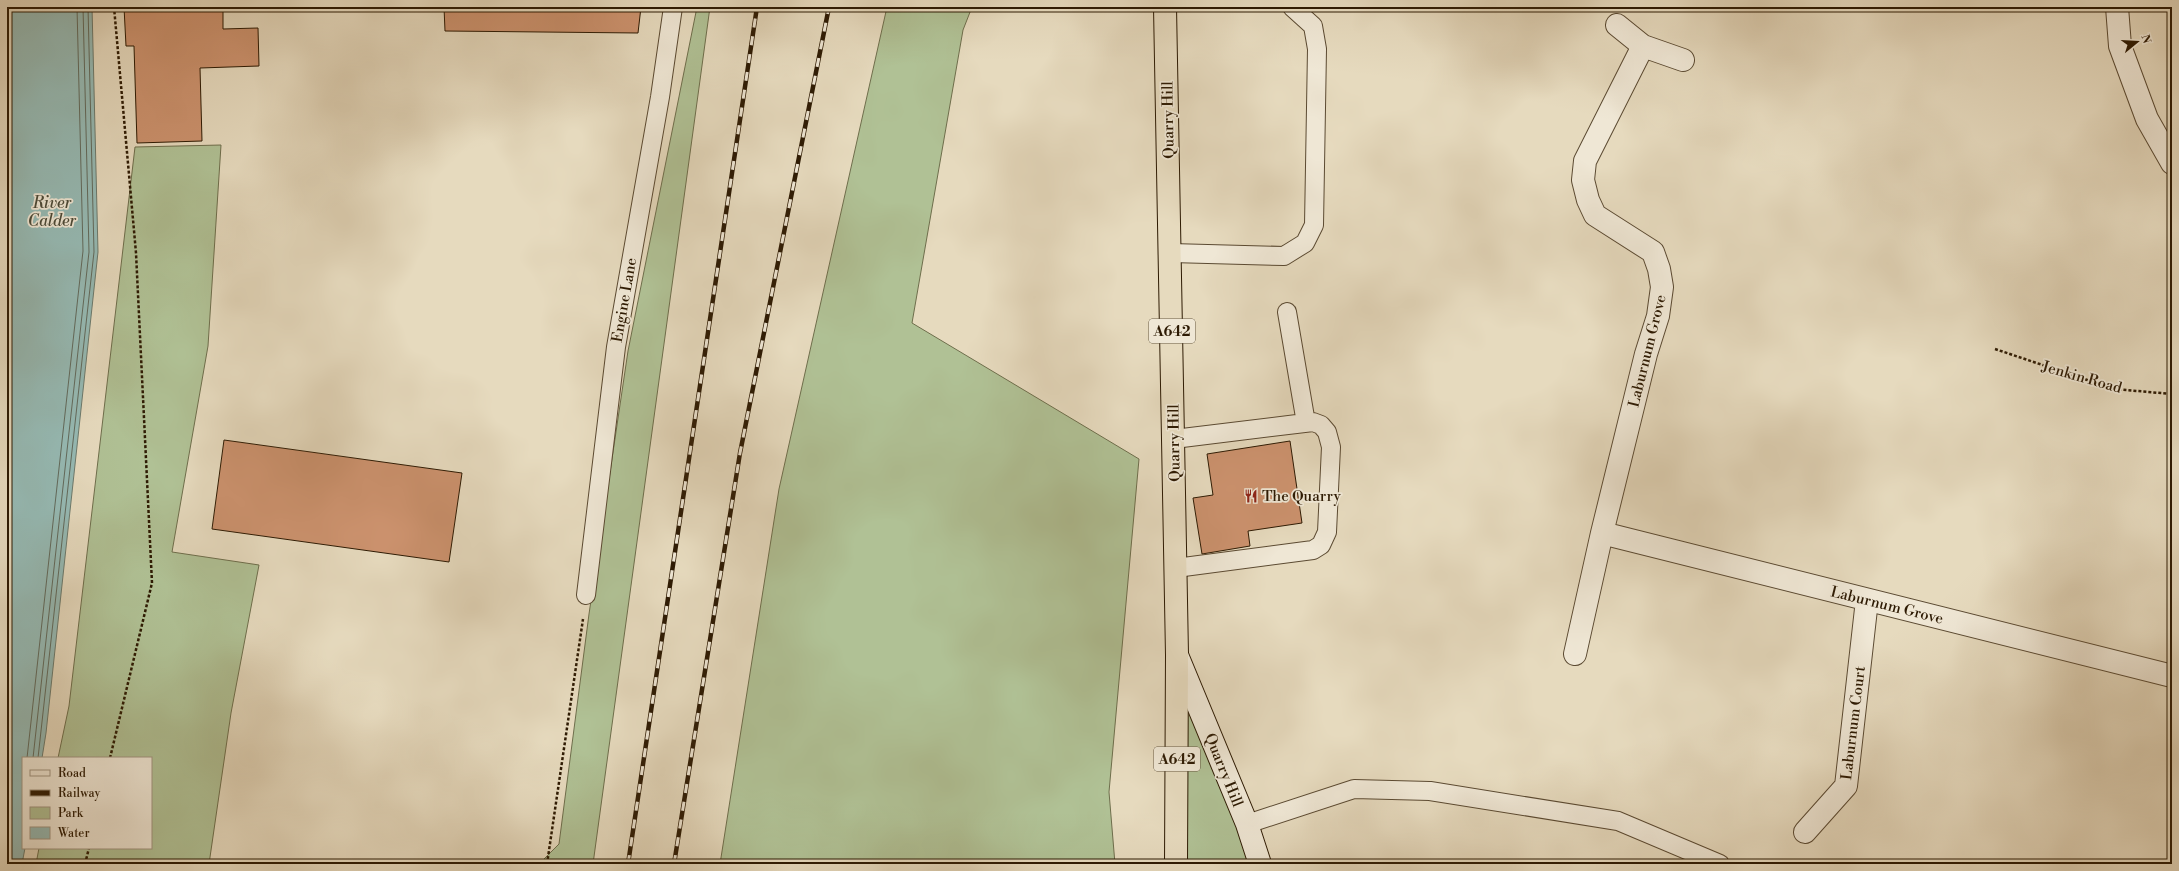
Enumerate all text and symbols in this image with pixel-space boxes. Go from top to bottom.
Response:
north arrow [2117,22,2157,62]
text: N [2138,33,2154,46]
street label: Quarry Hill [1158,80,1179,159]
water label: River Calder [28,193,77,231]
street label: Engine Lane [608,256,641,344]
street label: Laburnum Grove [1624,293,1671,409]
road number: A642 [1149,319,1195,343]
street label: Jenkin Road [2039,357,2125,398]
street label: Quarry Hill [1164,403,1185,482]
place label: The Quarry [1262,487,1342,506]
restaurant icon: The Quarry [1243,488,1259,504]
street label: Laburnum Grove [1829,582,1945,629]
street label: Laburnum Court [1837,664,1870,781]
street label: Quarry Hill [1200,731,1247,810]
road number: A642 [1154,747,1200,771]
legend [22,757,152,849]
text: Road [58,766,86,781]
text: Railway [58,786,100,801]
text: Park [58,806,84,821]
text: Water [57,826,90,841]

